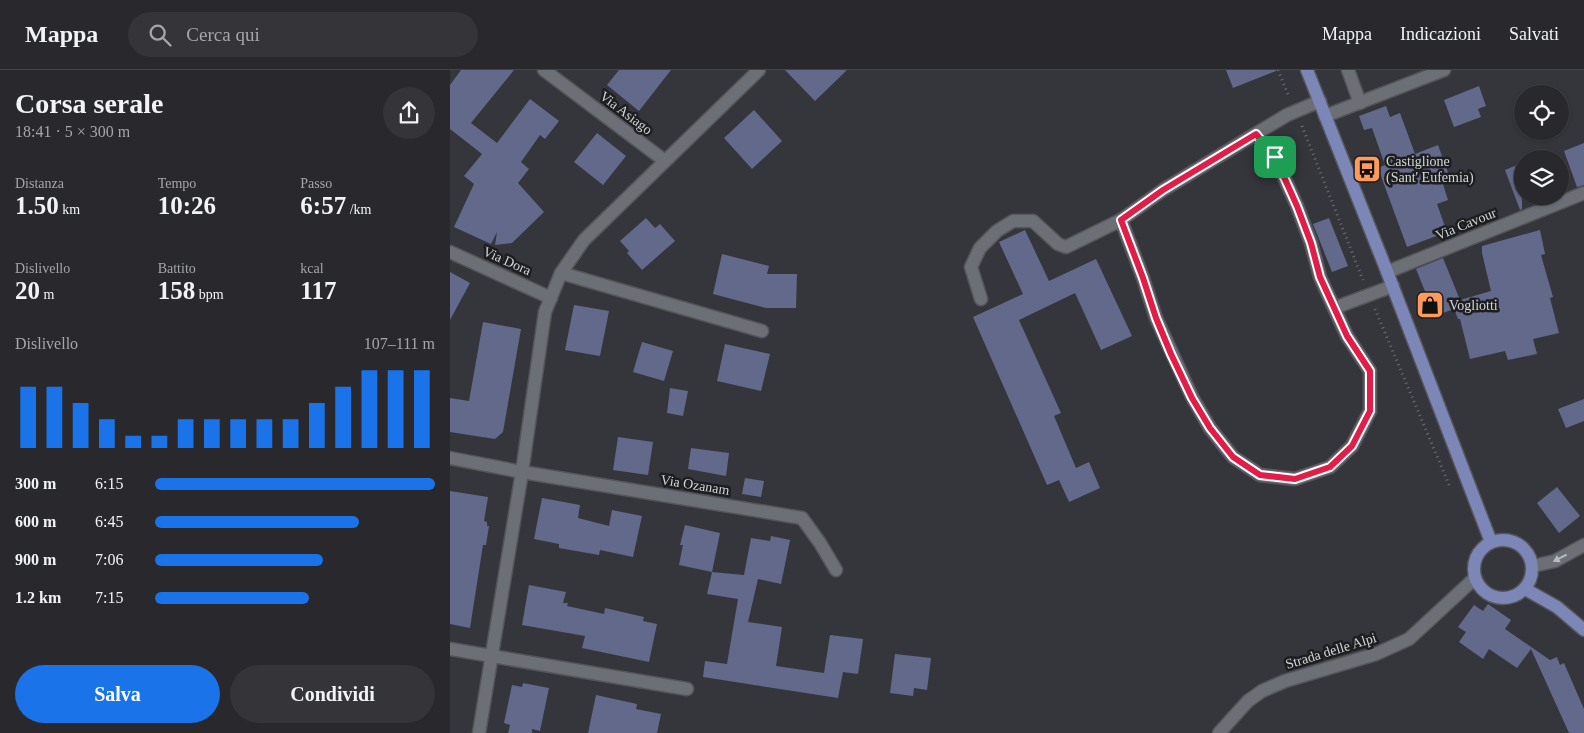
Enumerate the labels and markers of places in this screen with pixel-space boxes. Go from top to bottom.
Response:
pin [1254,136,1296,178]
bus stop icon: Castiglione (Sant' Eufemia) [1352,154,1382,184]
place label: Castiglione (Sant' Eufemia) [1386,154,1474,186]
shop icon: Vogliotti [1415,290,1445,320]
place label: Vogliotti [1449,298,1498,313]

